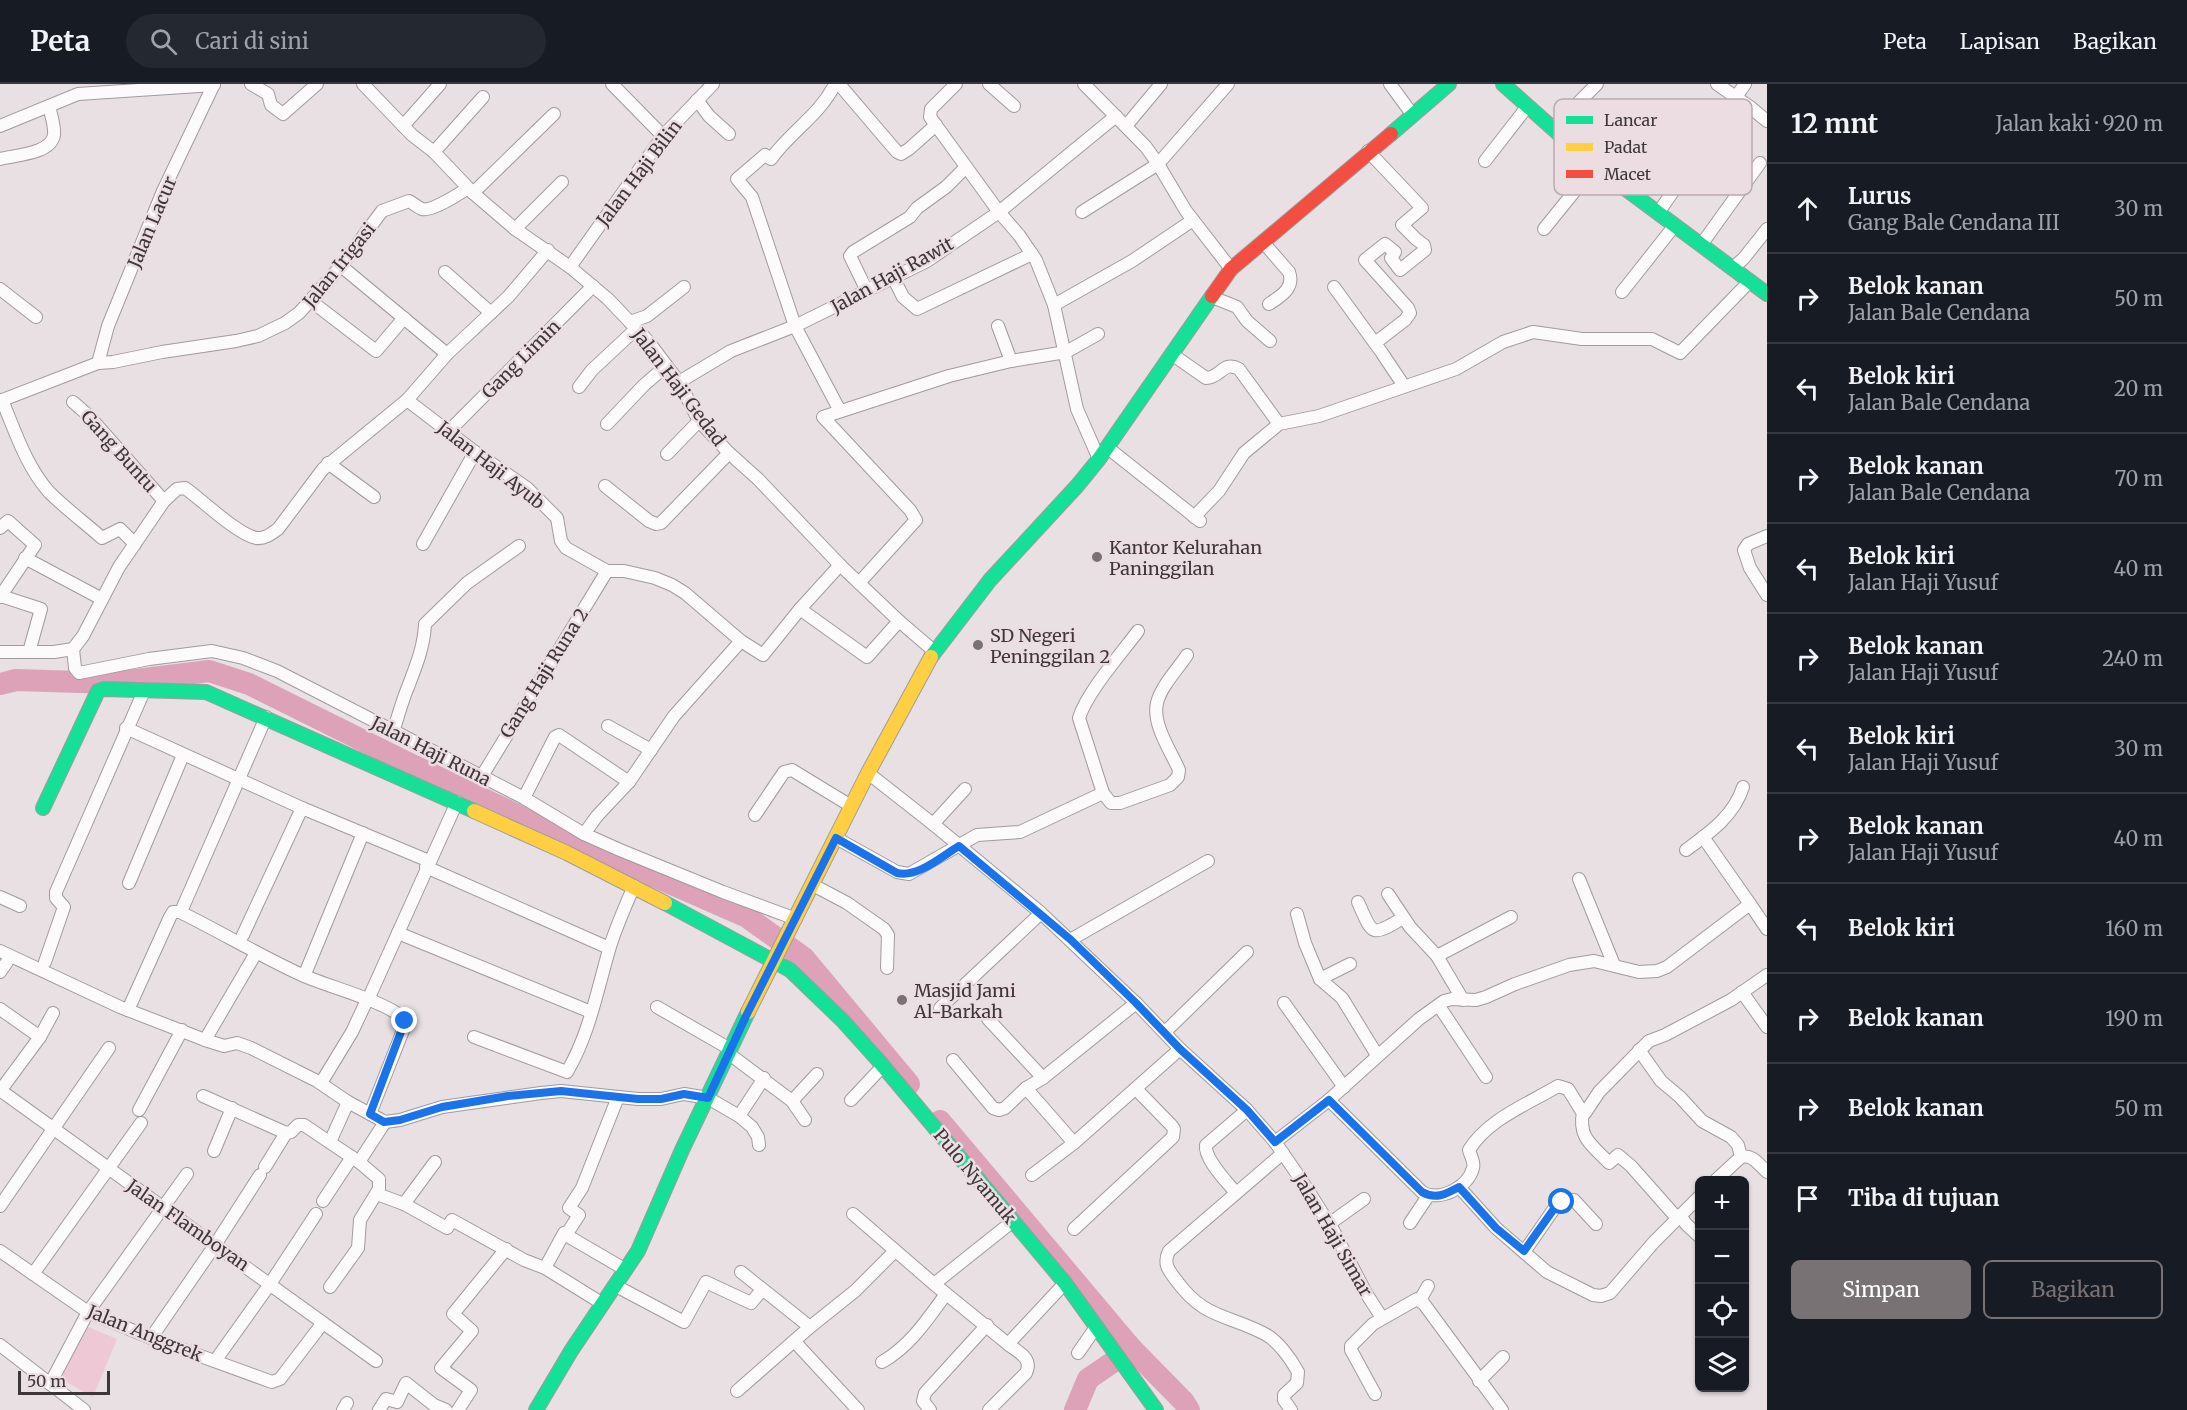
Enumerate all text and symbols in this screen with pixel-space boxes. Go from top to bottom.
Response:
search box [126,14,546,68]
text: Peta [30,23,90,59]
icon: search [147,25,180,58]
text: Cari di sini [195,27,309,55]
text: Peta [1883,28,1927,55]
text: Lapisan [1960,28,2040,55]
text: Bagikan [2073,28,2157,55]
legend [1554,99,1752,195]
text: 12 mnt [1791,107,1878,140]
text: Lancar [1604,110,1657,130]
text: Jalan kaki · 920 m [1996,111,2163,136]
street label: Jalan Haji Bilin [591,115,687,232]
text: Padat [1604,137,1648,157]
text: Macet [1604,164,1652,184]
street label: Jalan Lacur [122,173,182,272]
text: Lurus [1848,182,1911,210]
icon: ahead [1791,192,1824,225]
text: 30 m [2114,196,2163,221]
text: Gang Bale Cendana III [1848,210,2060,235]
street label: Jalan Irigasi [297,218,380,313]
street label: Jalan Haji Rawit [826,232,957,319]
text: Belok kanan [1848,272,1984,300]
icon: right [1791,282,1824,315]
text: 50 m [2114,286,2163,311]
text: Jalan Bale Cendana [1848,300,2030,325]
street label: Gang Limin [477,315,565,403]
street label: Jalan Haji Gedad [627,323,731,450]
text: Belok kiri [1848,362,1955,390]
icon: left [1791,372,1824,405]
text: 20 m [2114,376,2163,401]
text: Jalan Bale Cendana [1848,390,2030,415]
street label: Gang Buntu [76,405,162,497]
street label: Jalan Haji Ayub [432,415,550,514]
text: Belok kanan [1848,452,1984,480]
icon: right [1791,462,1824,495]
text: 70 m [2115,466,2163,491]
text: Jalan Bale Cendana [1848,480,2030,505]
place label: Kantor Kelurahan Paninggilan [1109,536,1262,580]
text: Belok kiri [1848,542,1955,570]
marker: Kantor Kelurahan Paninggilan [1090,550,1104,564]
icon: left [1791,552,1824,585]
text: 40 m [2113,556,2163,581]
text: Jalan Haji Yusuf [1848,570,1998,595]
street label: Gang Haji Runa 2 [495,604,593,742]
place label: SD Negeri Peninggilan 2 [990,624,1110,668]
text: Belok kanan [1848,632,1984,660]
marker: SD Negeri Peninggilan 2 [971,638,985,652]
icon: right [1791,642,1824,675]
text: 240 m [2102,646,2163,671]
text: Jalan Haji Yusuf [1848,660,1998,685]
street label: Jalan Haji Runa [366,710,495,791]
text: Belok kiri [1848,722,1955,750]
icon: left [1791,732,1824,765]
text: 30 m [2114,736,2163,761]
text: Jalan Haji Yusuf [1848,750,1998,775]
text: Belok kanan [1848,812,1984,840]
icon: right [1791,822,1824,855]
text: 40 m [2113,826,2163,851]
text: Jalan Haji Yusuf [1848,840,1998,865]
icon: left [1791,912,1824,945]
text: Belok kiri [1848,914,1955,942]
text: 160 m [2105,916,2163,941]
place label: Masjid Jami Al-Barkah [913,979,1016,1023]
marker: Masjid Jami Al-Barkah [895,993,909,1007]
icon: right [1791,1002,1824,1035]
text: Belok kanan [1848,1004,1984,1032]
text: 190 m [2105,1006,2163,1031]
route end [391,1007,417,1033]
icon: right [1791,1092,1824,1125]
text: Belok kanan [1848,1094,1984,1122]
text: 50 m [2114,1096,2163,1121]
street label: Pulo Nyamuk [929,1124,1022,1229]
street label: Jalan Haji Simar [1288,1169,1378,1301]
street label: Jalan Flamboyan [121,1174,254,1276]
map controls [1695,1176,1749,1392]
button: + [1695,1176,1749,1230]
icon: arrive [1791,1182,1824,1215]
text: Tiba di tujuan [1848,1184,1999,1212]
route start [1548,1188,1574,1214]
button: − [1695,1230,1749,1284]
button: Simpan [1791,1260,1971,1319]
button: Bagikan [1983,1260,2163,1319]
button: locate [1695,1284,1749,1338]
street label: Jalan Anggrek [83,1299,207,1367]
button: layers [1695,1338,1749,1392]
scale bar [18,1368,110,1396]
text: 50 m [27,1371,66,1391]

